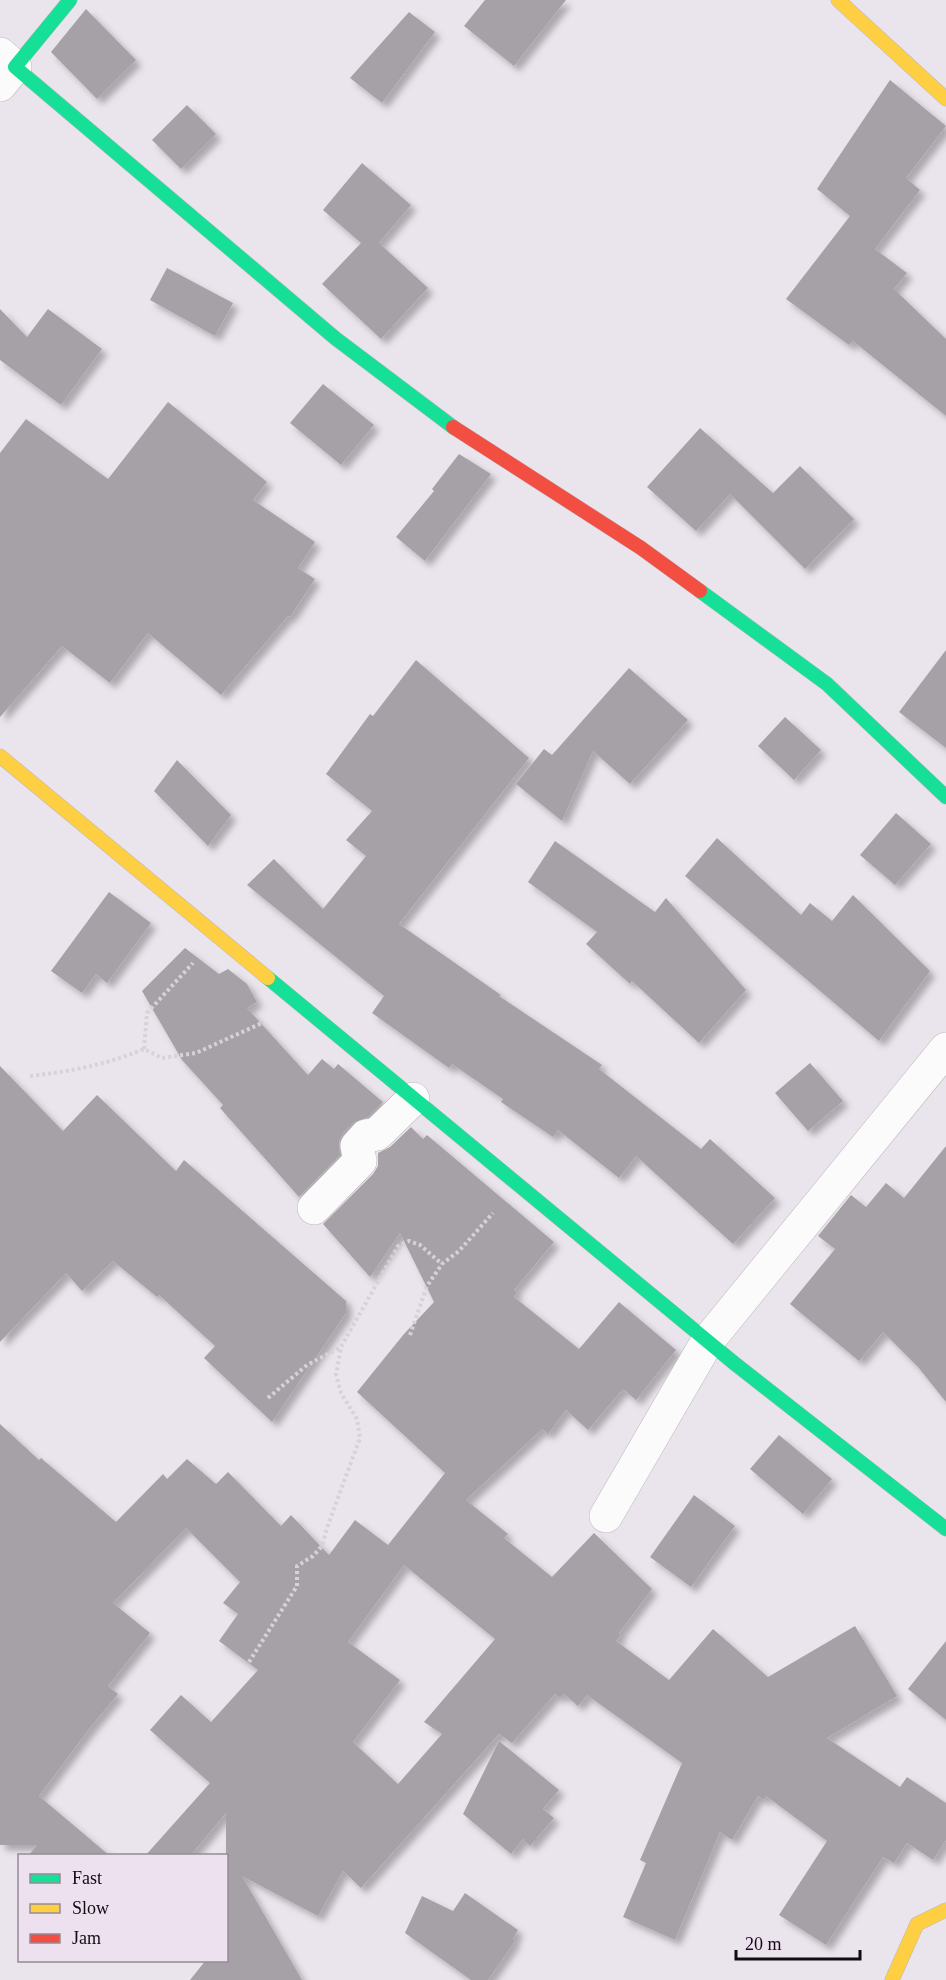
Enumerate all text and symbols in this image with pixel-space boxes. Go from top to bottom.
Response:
legend [18,1854,228,1962]
text: Fast [72,1868,102,1888]
text: Slow [72,1898,109,1918]
scale bar [736,1923,860,1961]
text: Jam [72,1928,101,1948]
text: 20 m [745,1934,782,1954]

